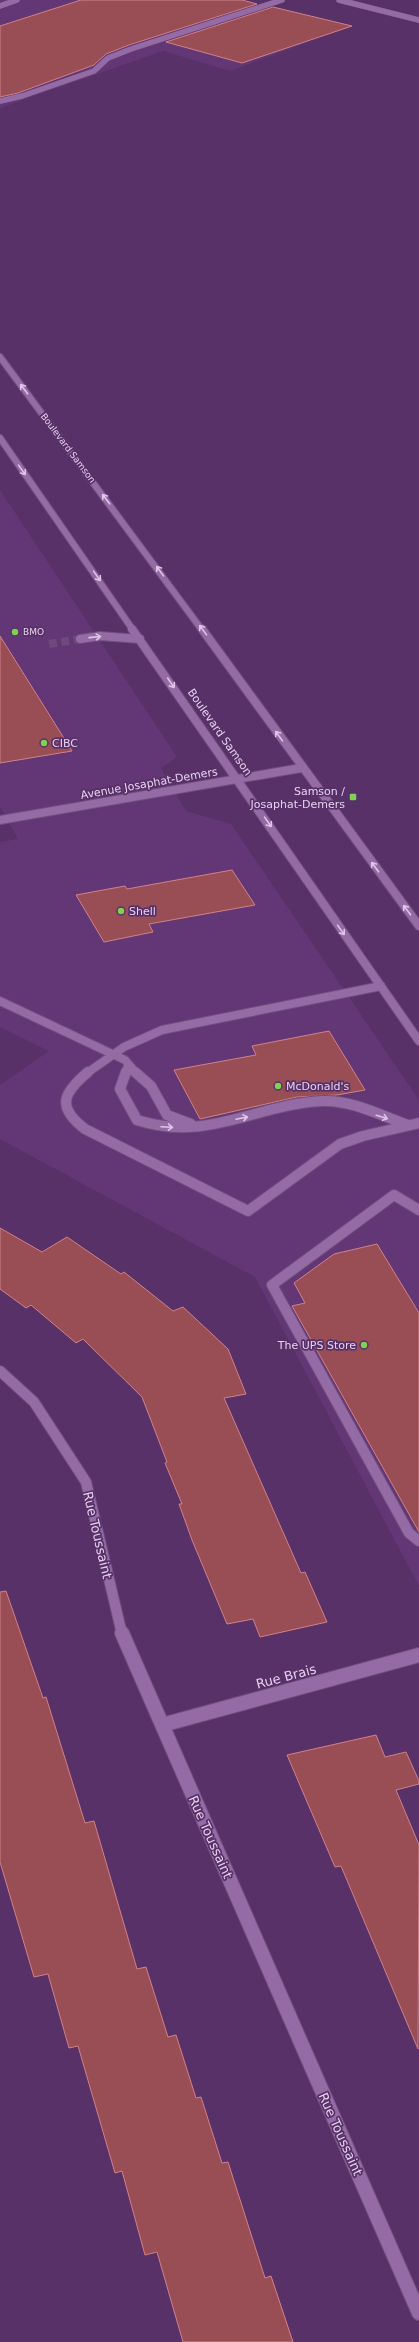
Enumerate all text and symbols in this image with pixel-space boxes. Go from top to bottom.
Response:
one-way arrow [20,384,28,395]
street label: Boulevard Samson [39,411,97,485]
one-way arrow [18,464,26,475]
one-way arrow [102,493,110,504]
one-way arrow [156,566,164,577]
one-way arrow [93,570,101,581]
one-way arrow [199,625,207,636]
marker: BMO [10,627,20,637]
place label: BMO [23,627,44,637]
one-way arrow [88,633,101,640]
one-way arrow [167,677,175,688]
street label: Boulevard Samson [185,686,254,778]
one-way arrow [275,731,283,742]
place label: CIBC [52,737,78,750]
marker: CIBC [39,738,49,748]
street label: Avenue Josaphat-Demers [80,765,219,802]
place label: Samson / Josaphat-Demers [250,785,345,811]
marker: Samson / Josaphat-Demers [348,792,358,802]
one-way arrow [264,817,272,828]
one-way arrow [371,862,379,873]
place label: Shell [129,905,156,918]
one-way arrow [403,905,412,916]
marker: Shell [116,906,126,916]
one-way arrow [337,924,345,935]
place label: McDonald's [286,1080,350,1093]
marker: McDonald's [273,1081,283,1091]
one-way arrow [375,1113,387,1121]
one-way arrow [236,1114,249,1122]
one-way arrow [160,1124,173,1131]
place label: The UPS Store [277,1339,356,1352]
marker: The UPS Store [359,1340,369,1350]
street label: Rue Toussaint [80,1490,115,1580]
street label: Rue Brais [255,1661,318,1692]
street label: Rue Toussaint [186,1793,236,1881]
street label: Rue Toussaint [316,2090,366,2178]

